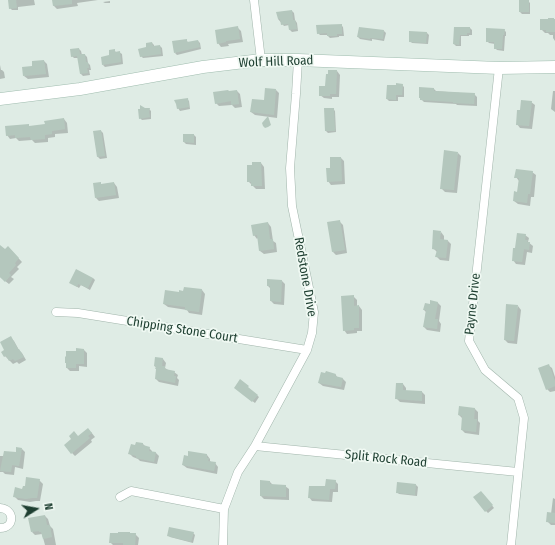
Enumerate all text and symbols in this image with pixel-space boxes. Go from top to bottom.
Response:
street label: Wolf Hill Road [238,53,314,71]
street label: Redstone Drive [290,236,320,318]
street label: Payne Drive [462,272,484,336]
street label: Chipping Stone Court [125,314,239,346]
street label: Split Rock Road [344,447,428,471]
north arrow [16,489,56,529]
text: N [41,502,55,511]

